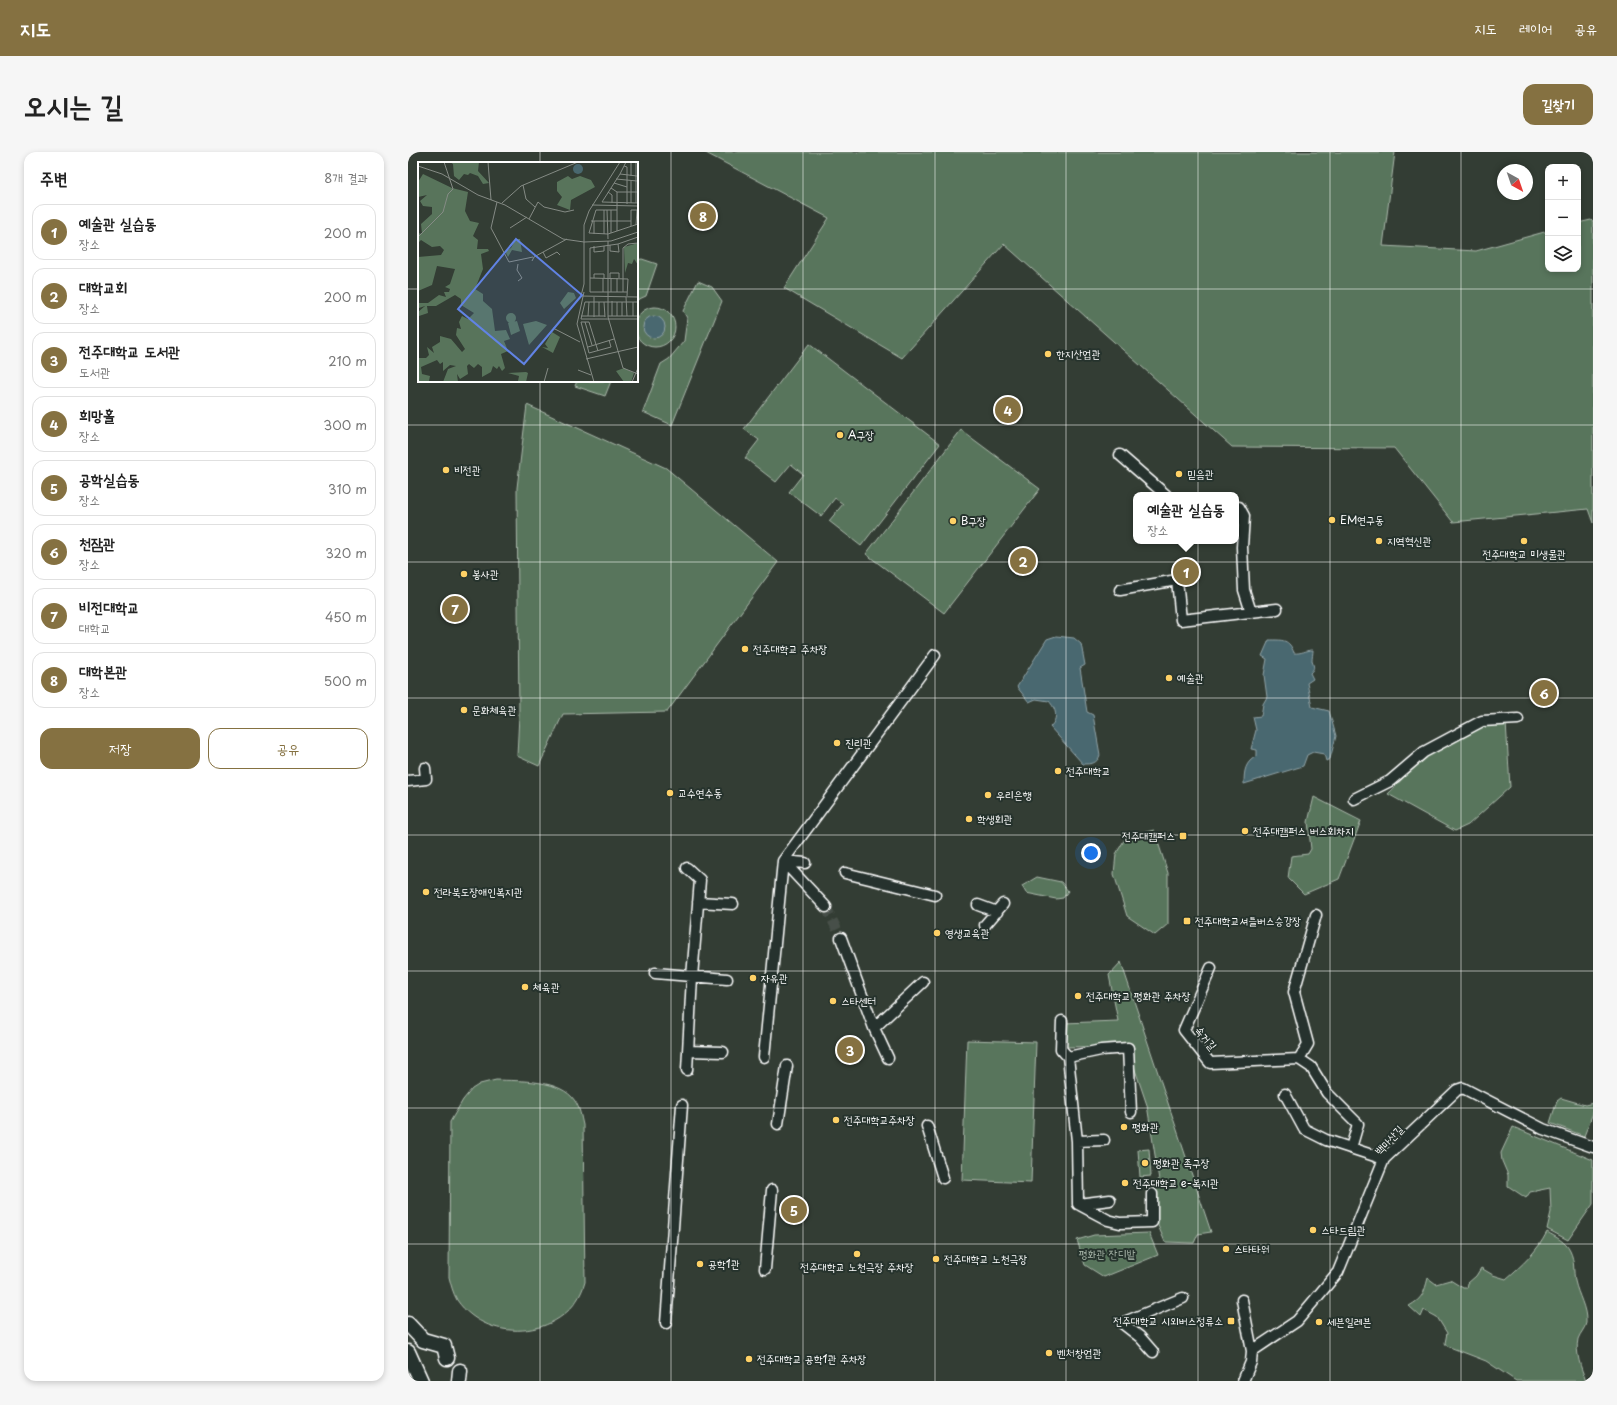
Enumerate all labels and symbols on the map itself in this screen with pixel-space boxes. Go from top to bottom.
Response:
inset map [418,162,638,382]
north arrow [1497,164,1533,200]
pin: 8 [690,201,716,231]
place label: 한지산업관 [1056,345,1100,362]
marker: 한지산업관 [1043,349,1053,359]
pin: 4 [995,395,1021,425]
place label: A구장 [848,426,874,443]
marker: A구장 [835,430,845,440]
place label: 비전관 [454,461,481,478]
marker: 비전관 [441,465,451,475]
place label: 믿음관 [1187,465,1214,482]
marker: 믿음관 [1174,469,1184,479]
place label: EM연구동 [1340,511,1384,528]
place label: B구장 [961,512,986,529]
marker: EM연구동 [1327,515,1337,525]
marker: B구장 [948,516,958,526]
place label: 지역혁신관 [1387,532,1431,549]
marker: 지역혁신관 [1374,536,1384,546]
marker: 전주대학교 미생물관 [1519,536,1529,546]
place label: 전주대학교 미생물관 [1482,545,1566,562]
pin: 2 [1010,546,1036,576]
pin: 1 [1173,557,1199,587]
place label: 봉사관 [472,565,499,582]
marker: 봉사관 [459,569,469,579]
pin: 7 [442,594,468,624]
place label: 전주대학교 주차장 [753,640,828,657]
marker: 전주대학교 주차장 [740,644,750,654]
place label: 예술관 [1177,669,1204,686]
marker: 예술관 [1164,673,1174,683]
pin: 6 [1531,678,1557,708]
place label: 문화체육관 [472,701,516,718]
marker: 문화체육관 [459,705,469,715]
place label: 진리관 [845,734,872,751]
marker: 진리관 [832,738,842,748]
place label: 전주대학교 [1066,762,1110,779]
marker: 전주대학교 [1053,766,1063,776]
place label: 교수연수동 [678,784,722,801]
place label: 우리은행 [996,786,1032,803]
marker: 교수연수동 [665,788,675,798]
marker: 우리은행 [983,790,993,800]
place label: 학생회관 [977,810,1013,827]
marker: 학생회관 [964,814,974,824]
place label: 전주대캠퍼스 버스회차지 [1253,822,1354,839]
marker: 전주대캠퍼스 버스회차지 [1240,826,1250,836]
place label: 전주대캠퍼스 [1122,827,1175,844]
marker: 전주대캠퍼스 [1178,831,1188,841]
your location [1081,843,1101,863]
place label: 전라북도장애인복지관 [434,883,523,900]
marker: 전라북도장애인복지관 [421,887,431,897]
place label: 전주대학교셔틀버스승강장 [1195,912,1301,929]
marker: 전주대학교셔틀버스승강장 [1182,916,1192,926]
place label: 영생교육관 [945,924,989,941]
marker: 영생교육관 [932,928,942,938]
place label: 자유관 [761,969,788,986]
marker: 자유관 [748,973,758,983]
place label: 체육관 [533,978,560,995]
marker: 체육관 [520,982,530,992]
place label: 전주대학교 평화관 주차장 [1086,987,1191,1004]
marker: 전주대학교 평화관 주차장 [1073,991,1083,1001]
place label: 스타센터 [841,992,876,1009]
marker: 스타센터 [828,996,838,1006]
street label: 속거길 [1191,1022,1221,1053]
pin: 3 [837,1035,863,1065]
place label: 전주대학교주차장 [844,1111,915,1128]
marker: 전주대학교주차장 [831,1115,841,1125]
place label: 평화관 [1132,1118,1159,1135]
street label: 백마산길 [1370,1121,1407,1158]
marker: 평화관 [1119,1122,1129,1132]
place label: 평화관 족구장 [1153,1154,1210,1171]
marker: 평화관 족구장 [1140,1158,1150,1168]
place label: 전주대학교 e-복지관 [1133,1174,1219,1191]
marker: 전주대학교 e-복지관 [1120,1178,1130,1188]
pin: 5 [781,1195,807,1225]
place label: 스타드림관 [1321,1221,1365,1238]
marker: 스타드림관 [1308,1225,1318,1235]
place label: 스타타워 [1234,1240,1269,1257]
marker: 스타타워 [1221,1244,1231,1254]
park label: 평화관 잔디밭 [1079,1245,1135,1262]
marker: 전주대학교 노천극장 주차장 [852,1249,862,1259]
place label: 전주대학교 노천극장 [944,1250,1027,1267]
marker: 전주대학교 노천극장 [931,1254,941,1264]
place label: 공학1관 [708,1255,740,1272]
place label: 전주대학교 노천극장 주차장 [800,1258,914,1275]
marker: 공학1관 [695,1259,705,1269]
place label: 전주대학교 시외버스정류소 [1113,1312,1223,1329]
place label: 세븐일레븐 [1327,1313,1371,1330]
marker: 전주대학교 시외버스정류소 [1226,1316,1236,1326]
marker: 세븐일레븐 [1314,1317,1324,1327]
place label: 벤처창업관 [1057,1344,1101,1361]
marker: 벤처창업관 [1044,1348,1054,1358]
place label: 전주대학교 공학1관 주차장 [757,1350,867,1367]
marker: 전주대학교 공학1관 주차장 [744,1354,754,1364]

